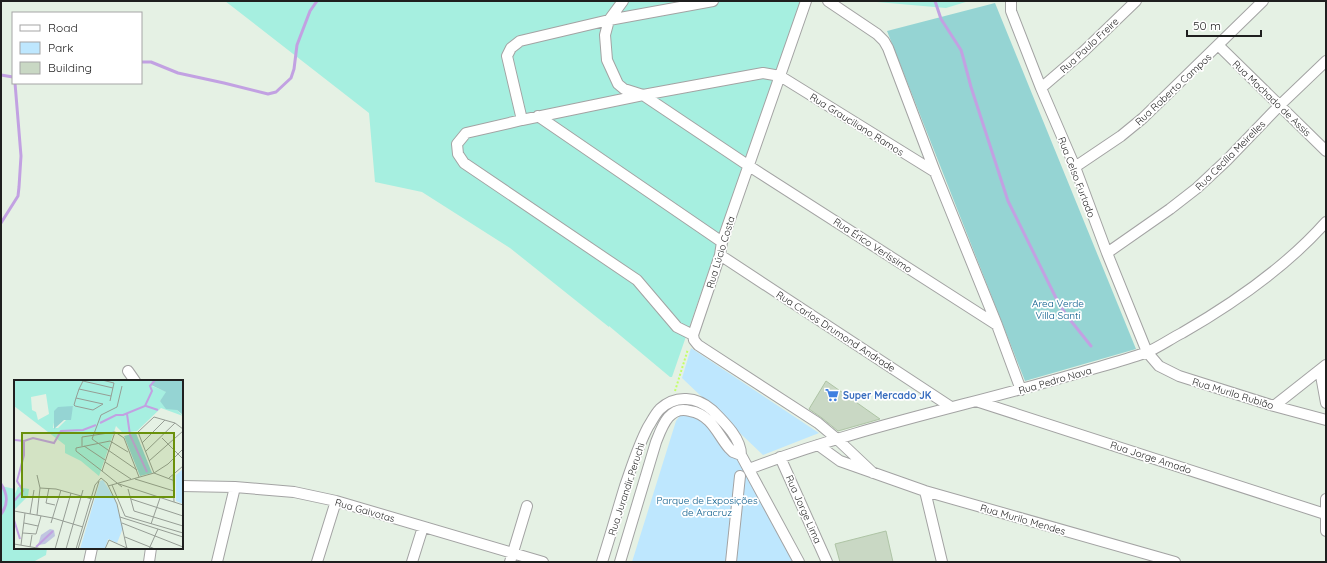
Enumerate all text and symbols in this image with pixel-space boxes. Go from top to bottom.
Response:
legend [12,12,142,84]
scale bar [1187,12,1261,38]
street label: Rua Paulo Freire [1057,15,1122,76]
text: 50 m [1193,18,1221,33]
text: Road [48,20,78,35]
text: Park [48,40,73,55]
street label: Rua Roberto Campos [1132,50,1215,128]
street label: Rua Machado de Assis [1230,57,1314,139]
text: Building [48,60,92,75]
street label: Rua Grauciliano Ramos [807,90,906,159]
street label: Rua Cecília Meirelles [1193,117,1268,193]
street label: Rua Celso Furtado [1055,135,1098,219]
street label: Rua Lúcio Costa [703,214,738,290]
street label: Rua Érico Veríssimo [831,215,915,276]
street label: Rua Carlos Drumond Andrade [774,288,898,375]
park label: Area Verde Villa Santi [1032,297,1084,322]
street label: Rua Pedro Nava [1017,364,1093,397]
street label: Rua Murilo Rubião [1191,375,1275,412]
inset map [14,380,183,549]
supermarket icon: Super Mercado JK [824,387,840,403]
place label: Super Mercado JK [843,389,932,402]
street label: Rua Jorge Amado [1109,438,1193,477]
street label: Rua Jurandir Peruchi [605,441,648,537]
street label: Rua Jorge Lima [783,473,824,545]
park label: Parque de Exposições de Aracruz [656,494,758,519]
street label: Rua Gaivotas [333,496,397,525]
street label: Rua Murilo Mendes [979,501,1067,538]

